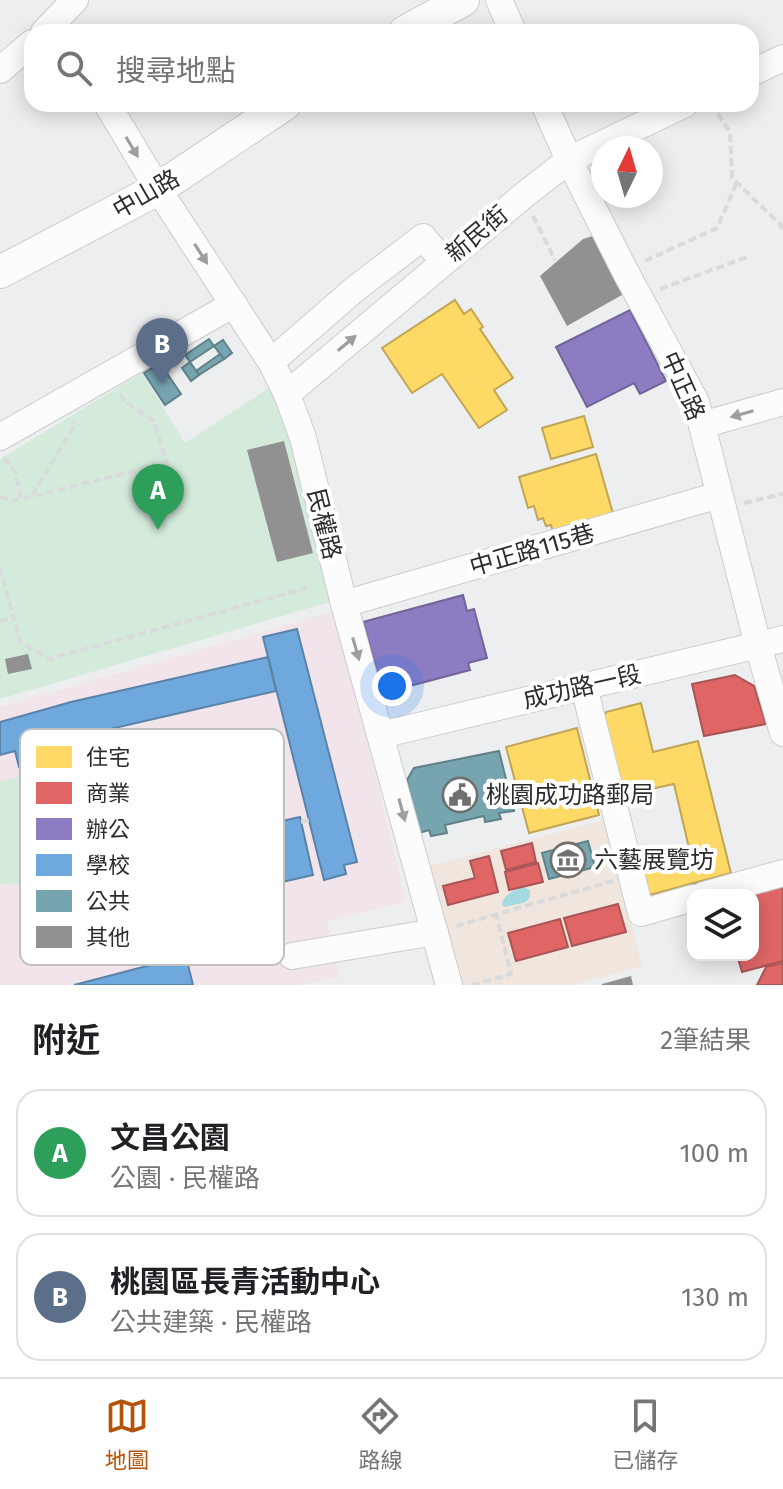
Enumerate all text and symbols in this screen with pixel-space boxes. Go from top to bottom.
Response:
search box [24,24,759,112]
icon: search [52,46,96,90]
text: 搜尋地點 [116,53,236,89]
one-way arrow [125,136,139,158]
north arrow [591,136,663,208]
street label: 中山路 [108,164,184,224]
street label: 新民街 [440,200,514,268]
one-way arrow [194,244,209,265]
pin: B [136,318,188,384]
one-way arrow [337,335,357,352]
street label: 中正路 [656,347,710,425]
one-way arrow [730,408,754,421]
pin: A [132,464,184,530]
street label: 民權路 [302,486,346,562]
street label: 中正路115巷 [466,519,598,581]
one-way arrow [350,637,363,661]
street label: 成功路一段 [520,660,644,714]
your location [372,666,412,706]
legend [20,729,284,965]
text: 住宅 [86,744,130,771]
public building icon: 桃園成功路郵局 [441,776,479,814]
text: 商業 [86,780,130,807]
place label: 桃園成功路郵局 [486,781,654,809]
one-way arrow [396,797,408,822]
text: 辦公 [86,816,130,843]
museum icon: 六藝展覽坊 [549,841,587,879]
place label: 六藝展覽坊 [594,846,714,874]
text: 學校 [86,852,130,879]
text: 公共 [86,888,130,915]
map controls [687,889,759,961]
button: layers [687,889,759,961]
text: 其他 [86,924,130,951]
text: 附近 [32,1020,100,1061]
text: 2筆結果 [660,1025,751,1056]
text: 文昌公園 [110,1120,230,1156]
text: A [52,1138,68,1169]
text: 100 m [680,1138,749,1169]
text: 公園 · 民權路 [110,1163,260,1194]
text: 桃園區長青活動中心 [110,1264,380,1300]
text: B [52,1282,68,1313]
text: 130 m [681,1282,749,1313]
text: 公共建築 · 民權路 [110,1307,312,1338]
tab: 地圖 [105,1394,149,1474]
tab: 路線 [358,1394,402,1474]
tab: 已儲存 [612,1394,678,1474]

